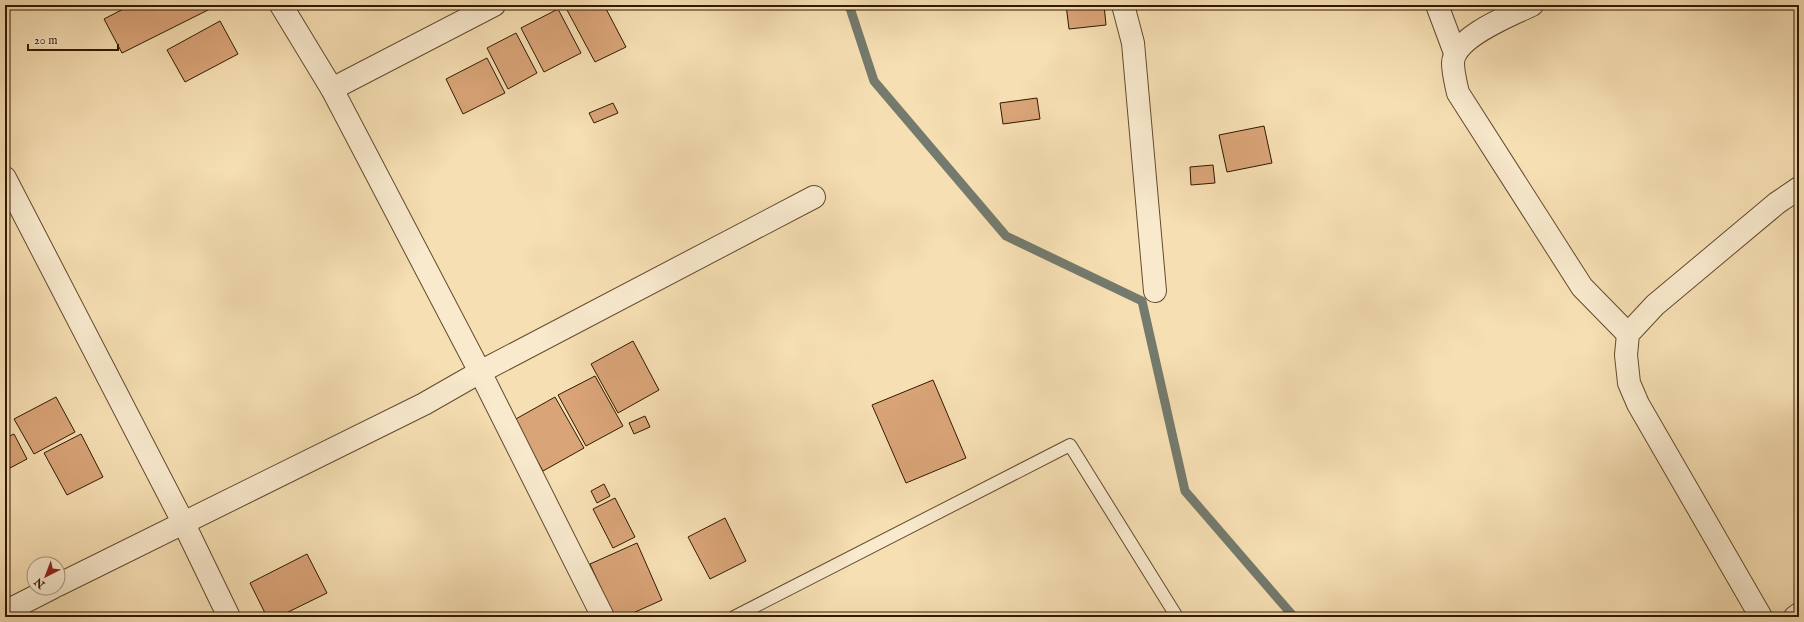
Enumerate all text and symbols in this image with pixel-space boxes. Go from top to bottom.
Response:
scale bar [28,26,118,52]
text: 20 m [34,33,57,48]
north arrow [26,556,66,596]
text: N [31,574,49,592]

